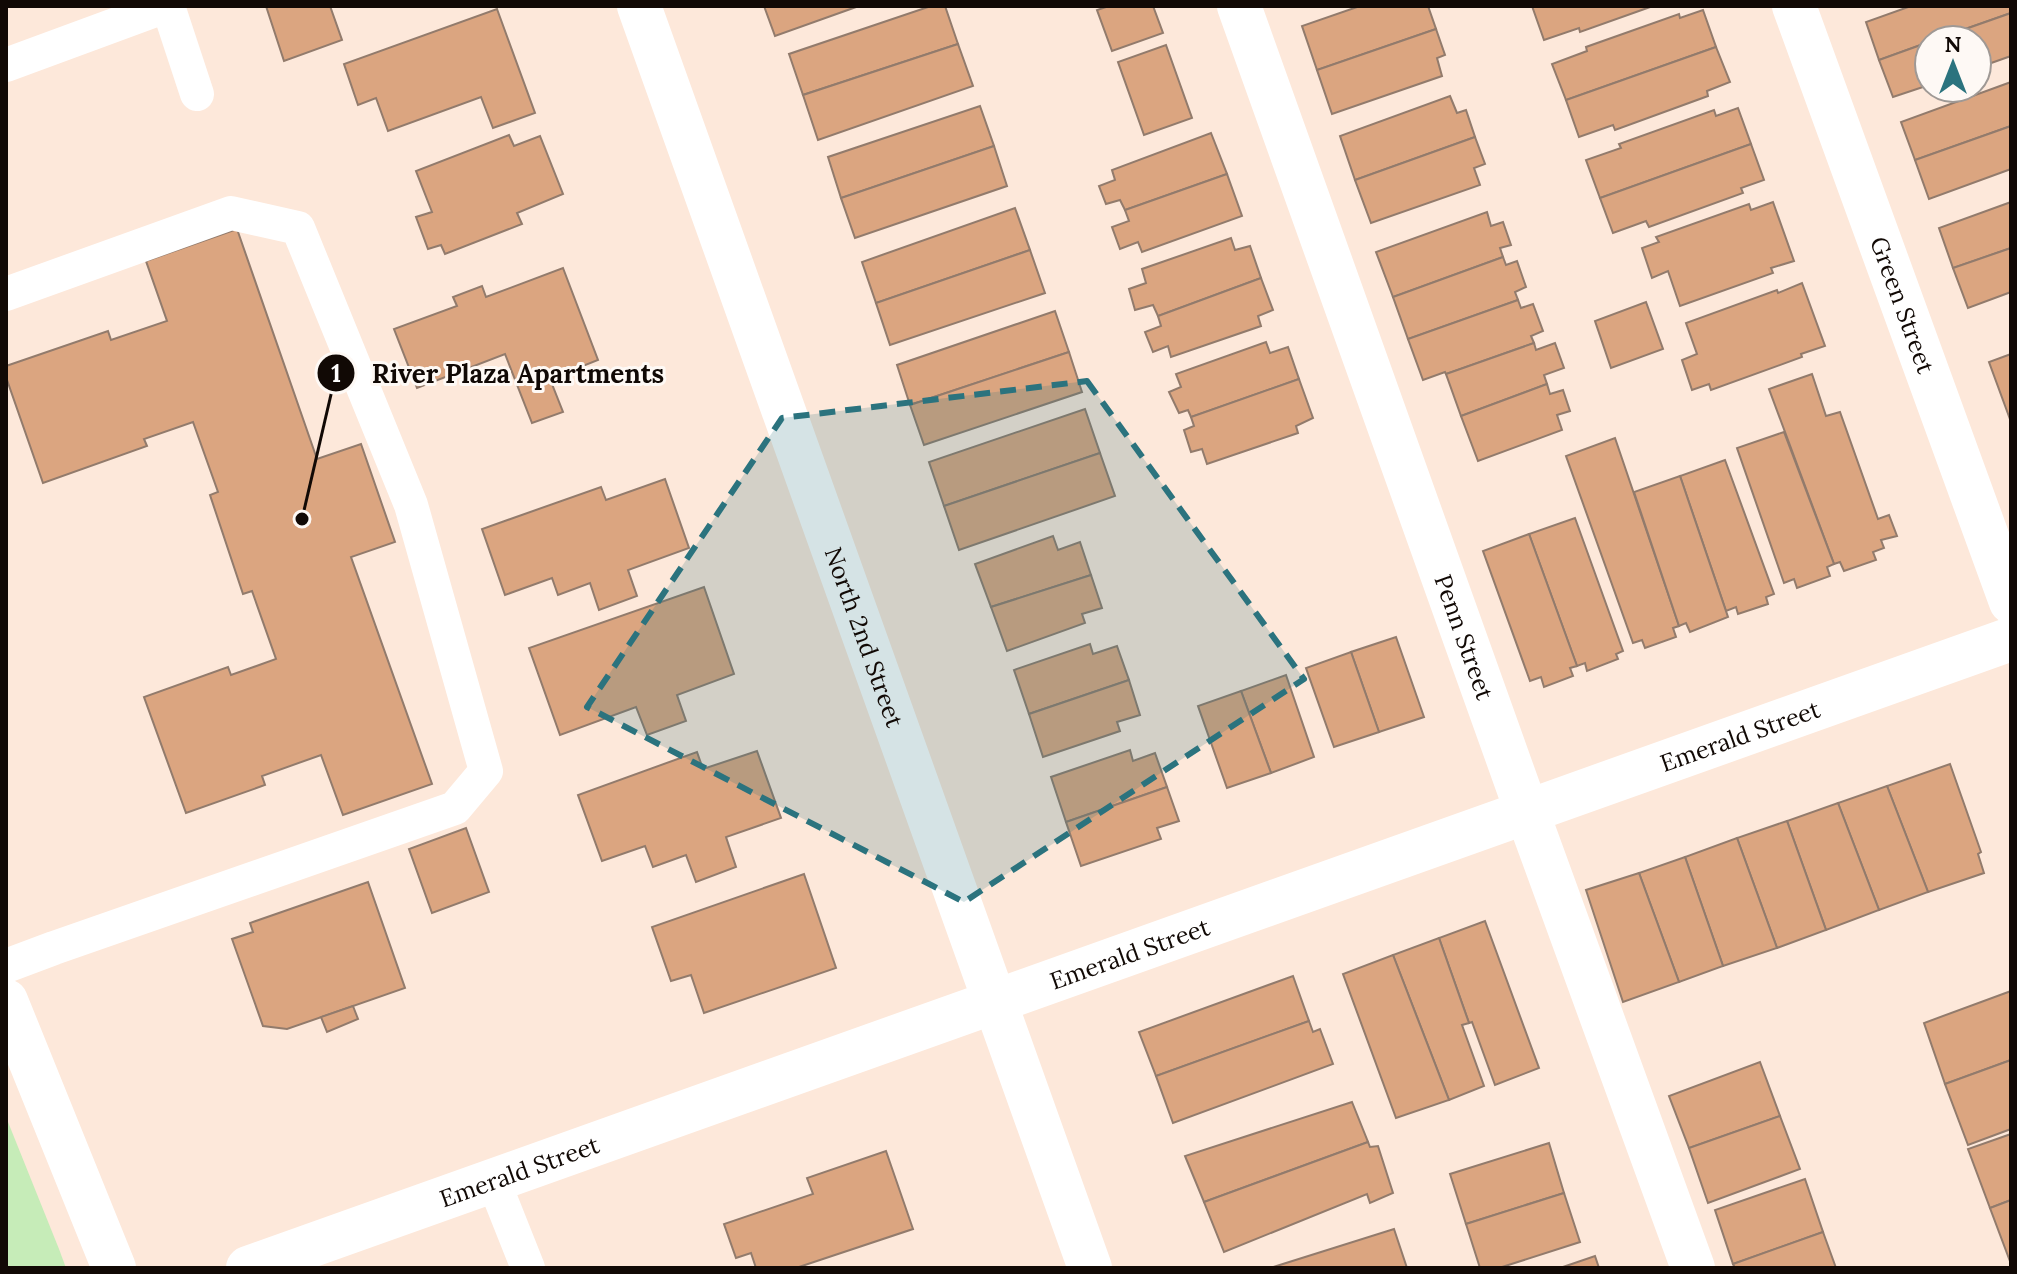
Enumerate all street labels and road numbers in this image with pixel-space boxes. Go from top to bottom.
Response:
street label: Green Street [1864,232,1942,378]
street label: North 2nd Street [818,543,911,732]
street label: Penn Street [1428,570,1501,704]
street label: Emerald Street [1656,693,1825,778]
street label: Emerald Street [1046,911,1214,996]
street label: Emerald Street [435,1128,604,1214]

